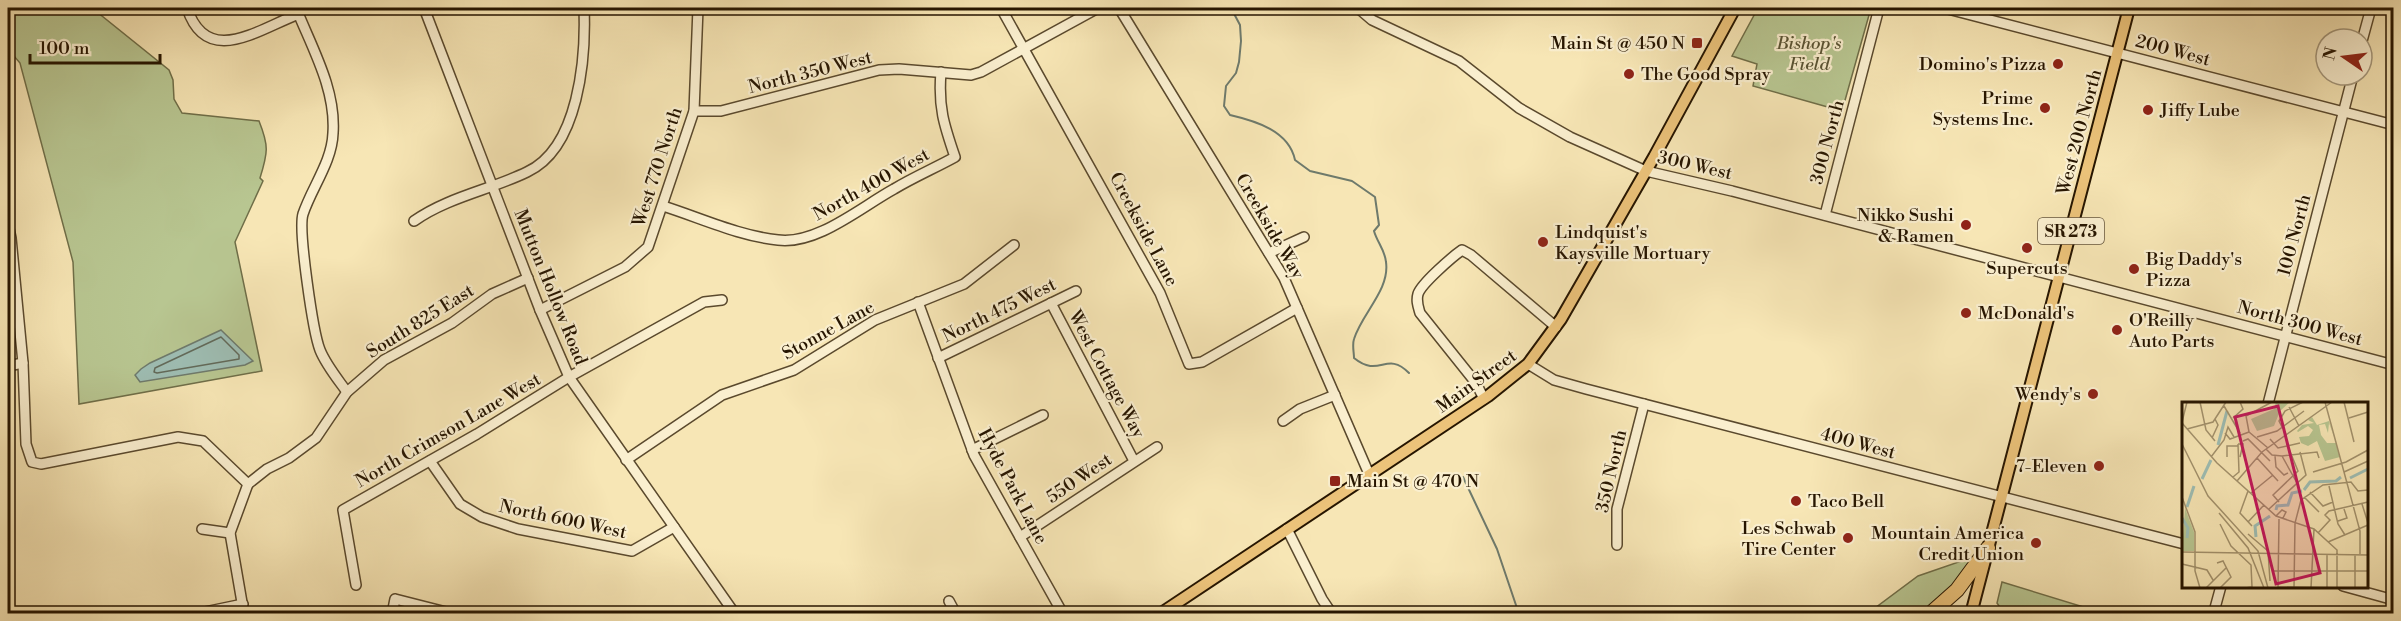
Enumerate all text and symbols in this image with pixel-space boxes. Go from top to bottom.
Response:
scale bar [30,27,160,65]
north arrow [2314,27,2374,87]
street label: 200 West [2133,29,2213,72]
place label: Main St @ 450 N [1551,32,1686,55]
park label: Bishop's Field [1775,32,1842,76]
marker: Main St @ 450 N [1690,36,1704,50]
text: 100 m [39,37,90,60]
text: N [2319,45,2342,62]
street label: North 350 West [746,46,875,99]
place label: Domino's Pizza [1919,53,2047,76]
marker: Domino's Pizza [2051,57,2065,71]
place label: The Good Spray [1641,63,1771,86]
marker: The Good Spray [1622,67,1636,81]
street label: West 200 North [2051,67,2107,198]
place label: Prime Systems Inc. [1933,87,2033,131]
street label: 300 North [1805,97,1850,187]
place label: Jiffy Lube [2159,99,2240,122]
marker: Prime Systems Inc. [2038,101,2052,115]
marker: Jiffy Lube [2141,103,2155,117]
street label: West 770 North [627,104,688,231]
street label: North 400 West [809,143,934,226]
street label: 300 West [1655,146,1735,185]
street label: Creekside Lane [1104,168,1183,290]
street label: Creekside Way [1230,169,1309,283]
street label: 100 North [2273,191,2316,279]
place label: Nikko Sushi & Ramen [1857,204,1954,248]
street label: Mutton Hollow Road [509,206,593,369]
marker: Nikko Sushi & Ramen [1959,218,1973,232]
road number: SR 273 [2038,218,2104,244]
place label: Lindquist's Kaysville Mortuary [1555,221,1711,265]
marker: Lindquist's Kaysville Mortuary [1536,235,1550,249]
marker: Supercuts [2020,241,2034,255]
place label: Big Daddy's Pizza [2145,248,2242,292]
place label: Supercuts [1986,257,2068,280]
marker: Big Daddy's Pizza [2127,262,2141,276]
street label: North 475 West [939,273,1060,348]
street label: South 825 East [362,279,479,364]
street label: Stonne Lane [778,296,878,365]
street label: North 300 West [2235,296,2366,351]
place label: McDonald's [1978,302,2075,325]
street label: West Cottage Way [1063,305,1150,442]
marker: McDonald's [1959,306,1973,320]
place label: O'Reilly Auto Parts [2128,309,2215,353]
marker: O'Reilly Auto Parts [2110,323,2124,337]
street label: Main Street [1431,344,1522,418]
street label: North Crimson Lane West [351,368,546,493]
place label: Wendy's [2014,383,2081,406]
marker: Wendy's [2086,387,2100,401]
inset map [2182,402,2368,588]
street label: 400 West [1818,422,1899,465]
street label: Hyde Park Lane [972,424,1053,548]
street label: 350 North [1591,427,1632,515]
street label: 550 West [1042,448,1117,509]
place label: 7-Eleven [2016,455,2087,478]
marker: 7-Eleven [2092,459,2106,473]
place label: Main St @ 470 N [1347,470,1480,493]
marker: Main St @ 470 N [1328,474,1342,488]
place label: Taco Bell [1808,490,1885,513]
marker: Taco Bell [1789,494,1803,508]
street label: North 600 West [497,495,629,544]
place label: Les Schwab Tire Center [1742,517,1836,561]
place label: Mountain America Credit Union [1871,522,2025,566]
marker: Les Schwab Tire Center [1841,531,1855,545]
marker: Mountain America Credit Union [2029,536,2043,550]

